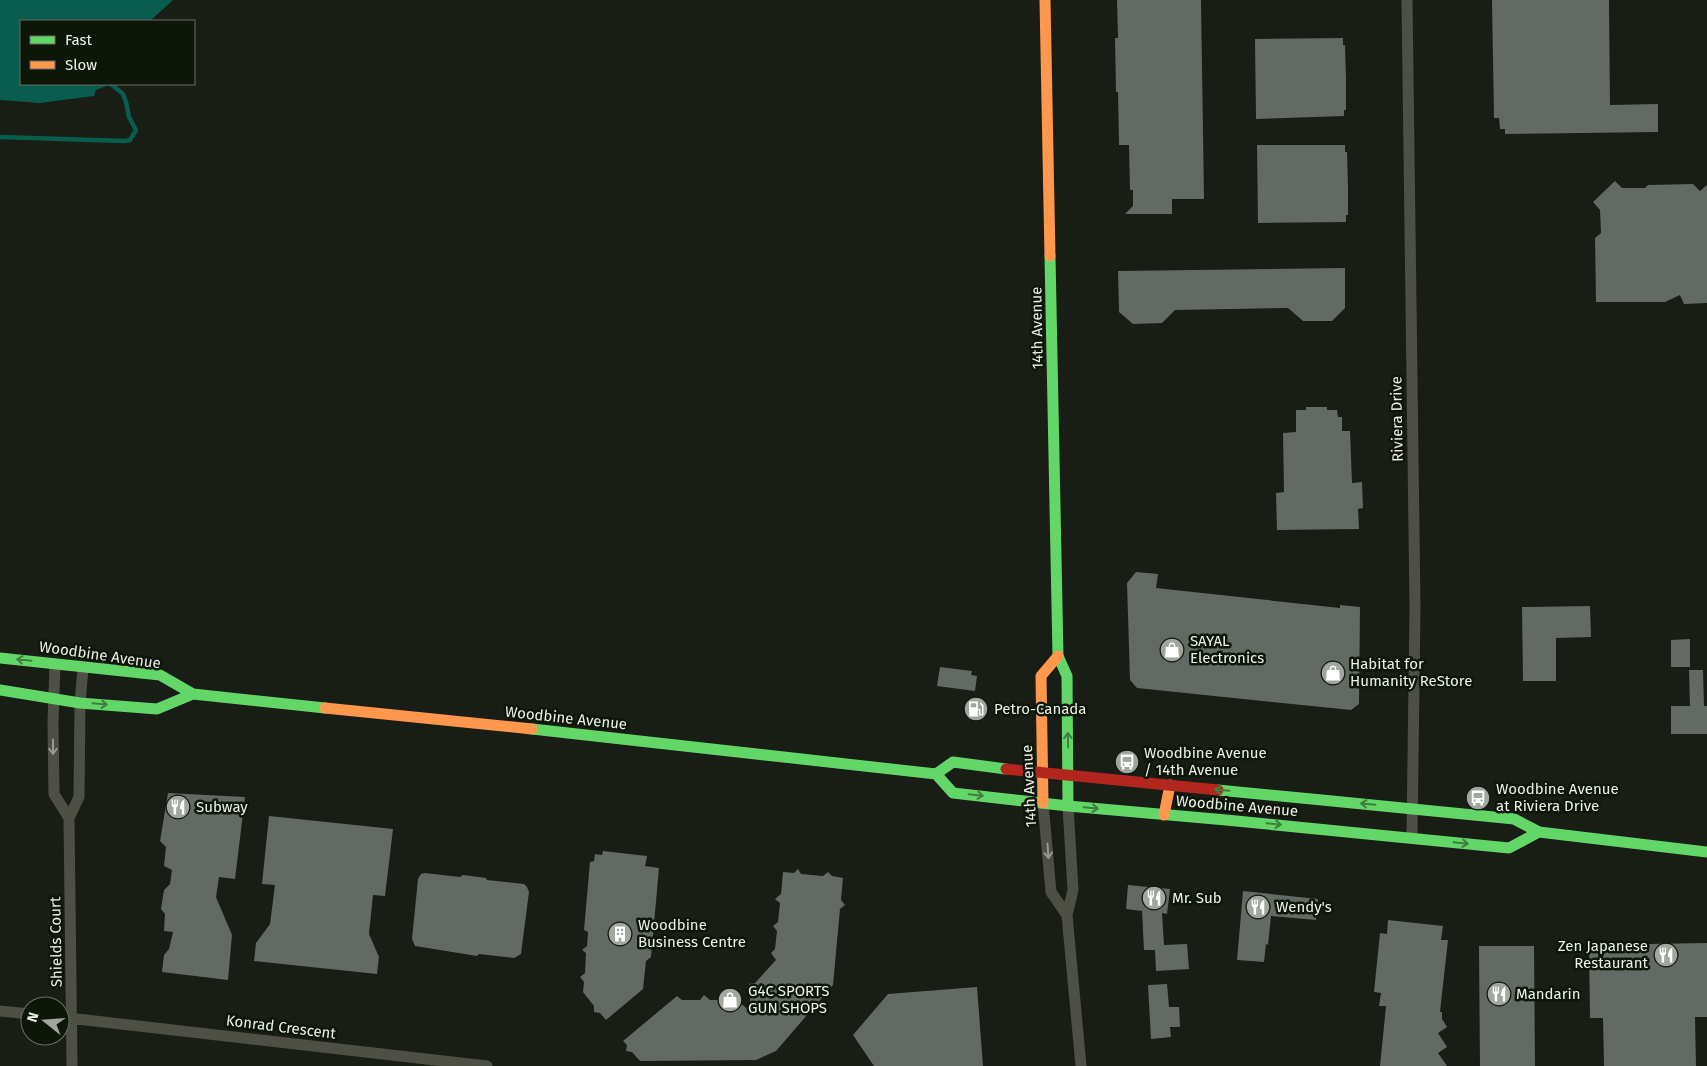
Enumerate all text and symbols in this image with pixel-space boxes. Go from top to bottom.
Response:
legend [20,20,195,85]
text: Fast [65,31,92,49]
text: Slow [65,56,97,74]
street label: 14th Avenue [1027,287,1047,369]
street label: Riviera Drive [1387,376,1407,462]
place label: SAYAL Electronics [1190,632,1264,667]
shop icon: SAYAL Electronics [1159,637,1185,663]
street label: Woodbine Avenue [38,638,162,672]
one-way arrow [16,655,32,665]
place label: Habitat for Humanity ReStore [1350,655,1472,690]
shop icon: Habitat for Humanity ReStore [1320,660,1346,686]
fuel station icon: Petro-Canada [963,696,989,722]
one-way arrow [92,700,108,709]
place label: Petro-Canada [994,700,1087,718]
street label: Woodbine Avenue [504,703,628,733]
one-way arrow [1063,732,1073,748]
one-way arrow [49,739,58,755]
street label: 14th Avenue [1018,744,1040,828]
place label: Woodbine Avenue / 14th Avenue [1144,744,1267,779]
bus stop icon: Woodbine Avenue / 14th Avenue [1114,749,1140,775]
place label: Woodbine Avenue at Riviera Drive [1496,780,1619,815]
one-way arrow [1214,785,1230,795]
bus stop icon: Woodbine Avenue at Riviera Drive [1465,785,1491,811]
one-way arrow [968,790,984,800]
street label: Woodbine Avenue [1175,792,1299,820]
restaurant icon: Subway [165,794,191,820]
place label: Subway [196,798,248,816]
one-way arrow [1360,799,1376,808]
one-way arrow [1083,803,1099,812]
one-way arrow [1266,819,1282,829]
one-way arrow [1452,838,1468,848]
one-way arrow [1043,843,1052,859]
restaurant icon: Mr. Sub [1141,885,1167,911]
place label: Mr. Sub [1172,889,1222,907]
restaurant icon: Wendy's [1245,894,1271,920]
street label: Shields Court [46,896,66,987]
place label: Wendy's [1276,898,1332,916]
place label: Woodbine Business Centre [638,916,746,951]
building icon: Woodbine Business Centre [607,921,633,947]
place label: Zen Japanese Restaurant [1558,937,1649,972]
restaurant icon: Zen Japanese Restaurant [1653,942,1679,968]
restaurant icon: Mandarin [1486,981,1512,1007]
place label: G4C SPORTS GUN SHOPS [748,982,830,1017]
place label: Mandarin [1516,985,1581,1003]
shop icon: G4C SPORTS GUN SHOPS [717,987,743,1013]
north arrow [20,996,70,1046]
text: N [24,1010,43,1024]
street label: Konrad Crescent [225,1011,338,1043]

